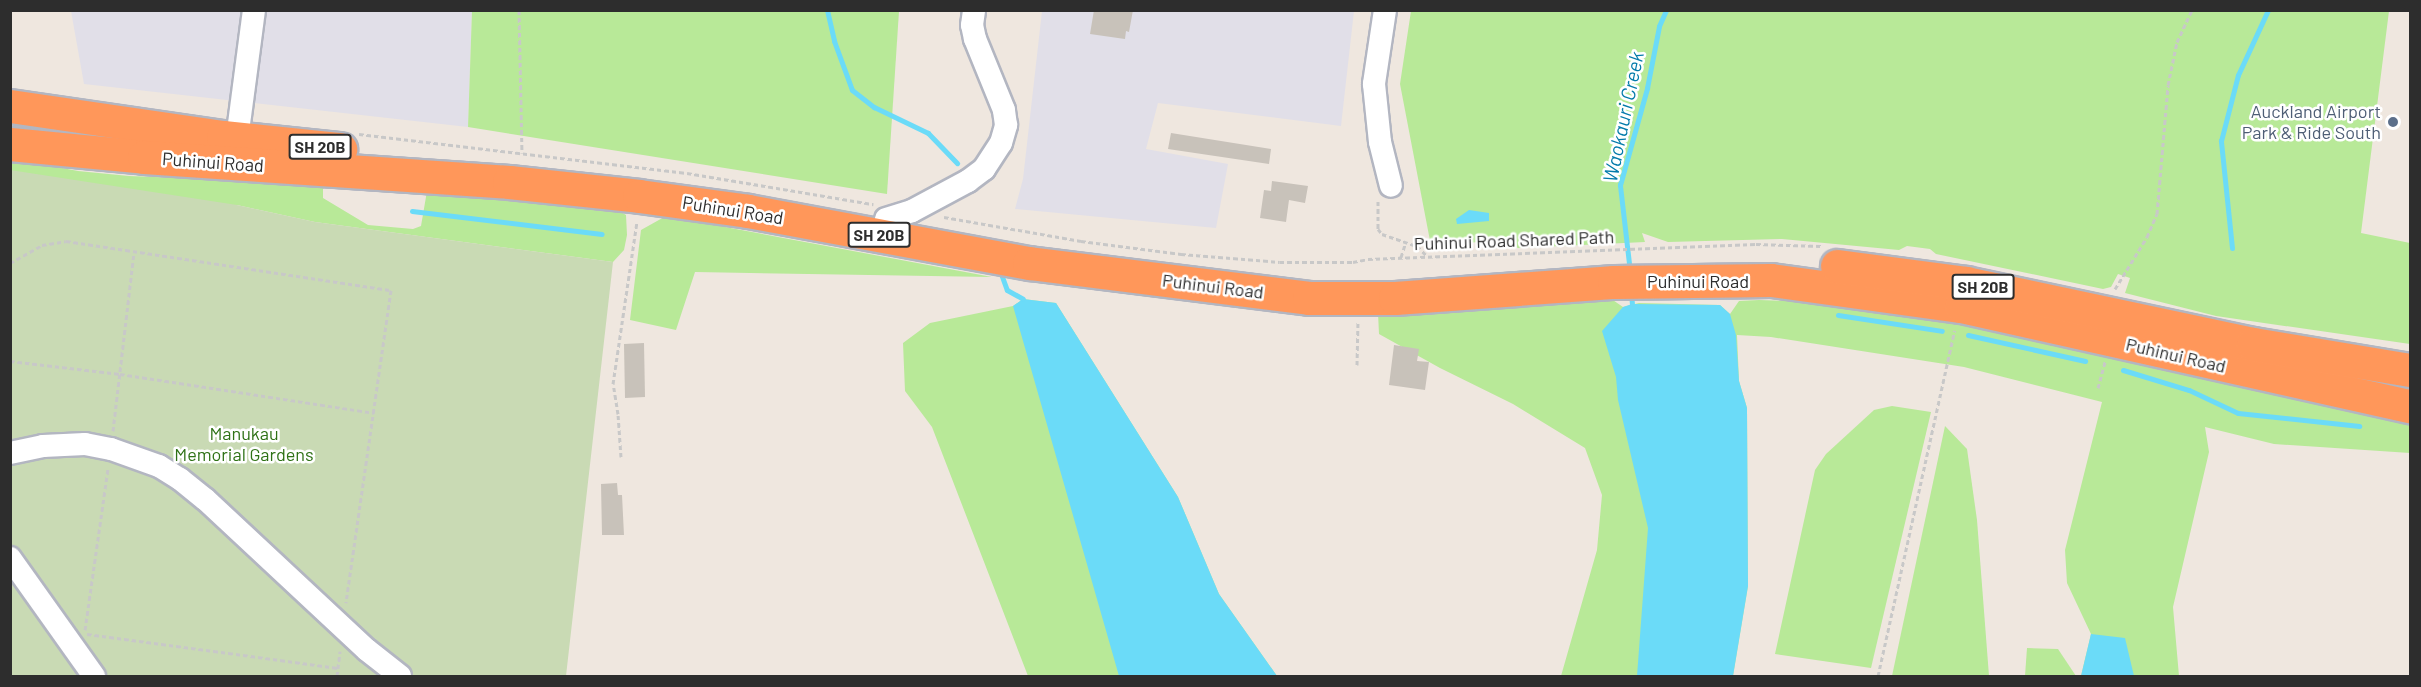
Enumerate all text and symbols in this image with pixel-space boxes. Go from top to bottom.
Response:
water label: Waokauri Creek [1597,50,1649,184]
place label: Auckland Airport Park & Ride South [2242,101,2381,144]
marker: Auckland Airport Park & Ride South [2386,115,2400,129]
road number: SH 20B [288,134,352,160]
street label: Puhinui Road [161,148,265,176]
street label: Puhinui Road [681,191,785,229]
road number: SH 20B [848,222,910,248]
street label: Puhinui Road Shared Path [1413,226,1615,254]
street label: Puhinui Road [1161,269,1265,303]
street label: Puhinui Road [1647,270,1749,292]
road number: SH 20B [1952,274,2014,300]
street label: Puhinui Road [2124,333,2228,377]
park label: Manukau Memorial Gardens [174,423,314,466]

